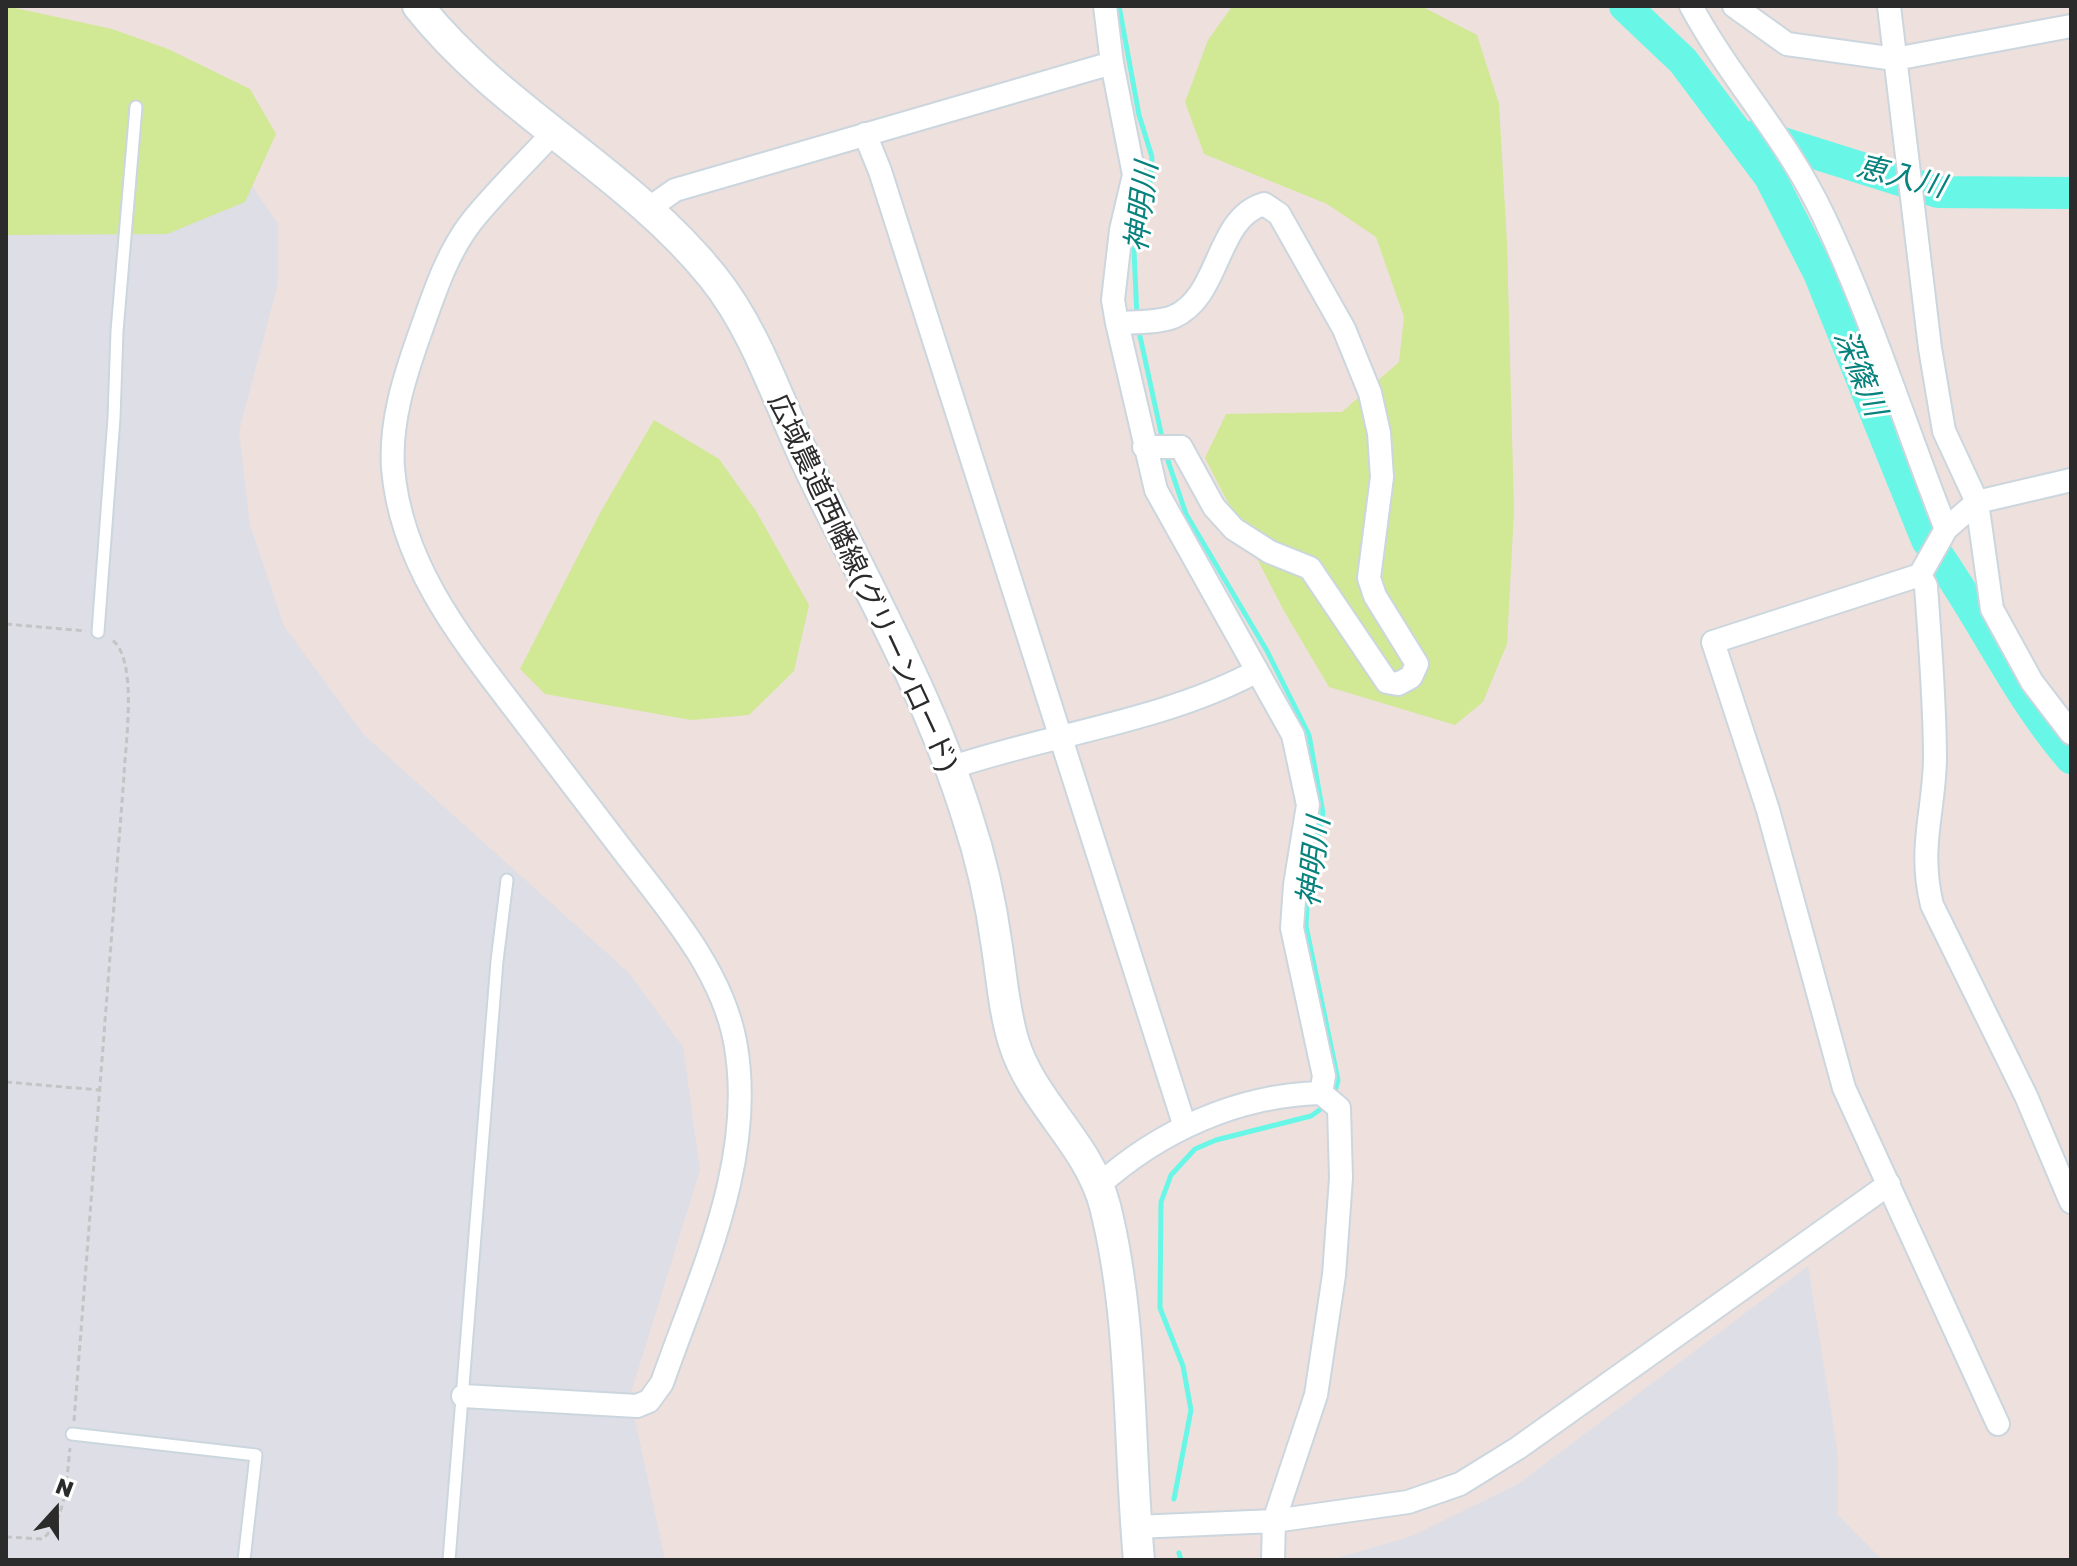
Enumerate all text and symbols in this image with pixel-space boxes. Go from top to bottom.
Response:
water label: 恵入川 [1853,149,1949,205]
water label: 神明川 [1119,160,1165,254]
water label: 深篠川 [1826,325,1894,421]
street label: 広域農道西幡線(グリーンロード) [760,389,966,777]
water label: 神明川 [1291,815,1337,909]
north arrow [16,1470,96,1550]
text: N [52,1472,77,1503]

